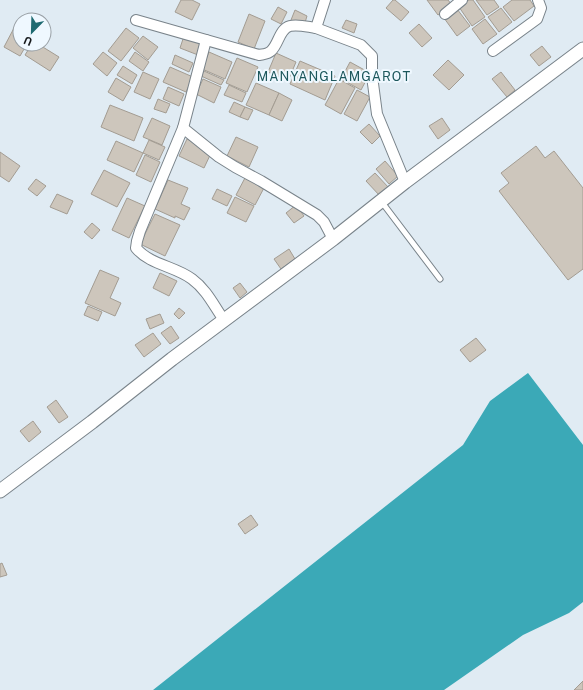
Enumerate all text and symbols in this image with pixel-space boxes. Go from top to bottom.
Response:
north arrow [12,12,52,52]
text: U [22,34,34,48]
district label: MANYANGLAMGAROT [257,69,411,84]

